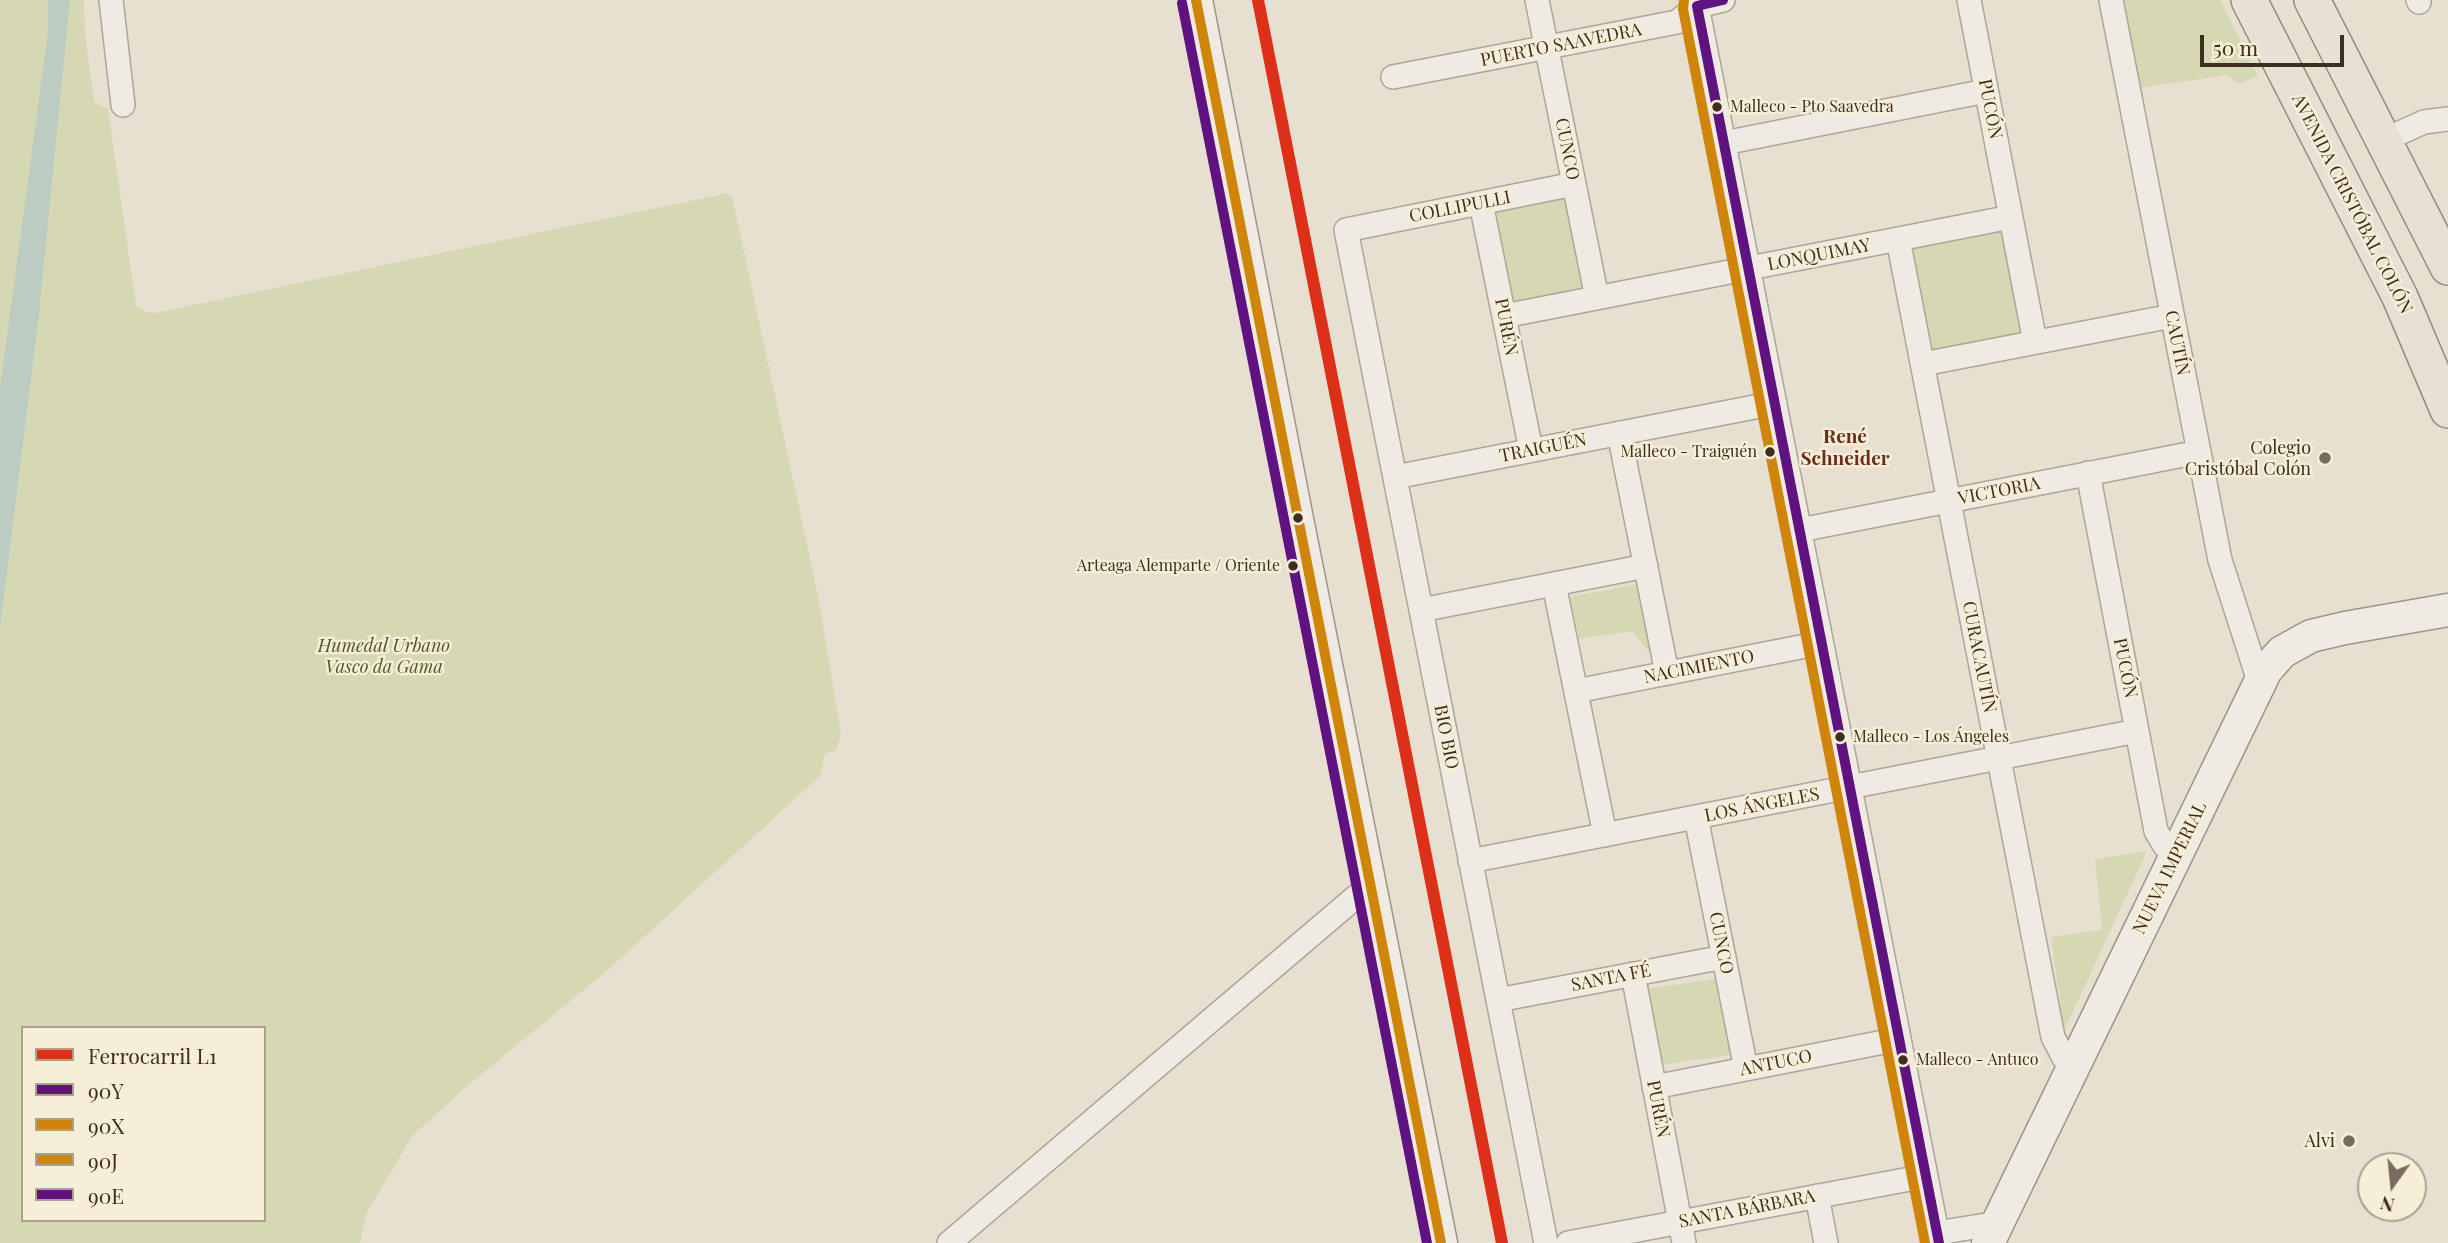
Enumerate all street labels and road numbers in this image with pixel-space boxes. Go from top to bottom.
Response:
street label: PUERTO SAAVEDRA [1479,19,1643,71]
street label: PUCÓN [1974,77,2006,141]
street label: AVENIDA CRISTÓBAL COLÓN [2287,91,2417,317]
street label: CUNCO [1550,116,1584,182]
street label: COLLIPULLI [1407,187,1513,227]
street label: LONQUIMAY [1766,234,1872,276]
street label: PURÉN [1490,296,1522,358]
street label: CAUTÍN [2160,309,2194,377]
street label: TRAIGUÉN [1498,429,1588,467]
street label: VICTORIA [1956,472,2042,510]
street label: CURACAUTÍN [1958,599,2000,715]
street label: PUCÓN [2109,636,2141,700]
street label: NACIMIENTO [1642,646,1756,688]
street label: BIO BIO [1429,703,1463,771]
street label: LOS ÁNGELES [1703,783,1821,827]
street label: NUEVA IMPERIAL [2129,798,2211,938]
street label: CUNCO [1704,910,1738,976]
street label: SANTA FÉ [1569,960,1653,996]
street label: ANTUCO [1738,1045,1814,1081]
street label: PURÉN [1642,1078,1674,1140]
street label: SANTA BÁRBARA [1677,1185,1817,1233]

